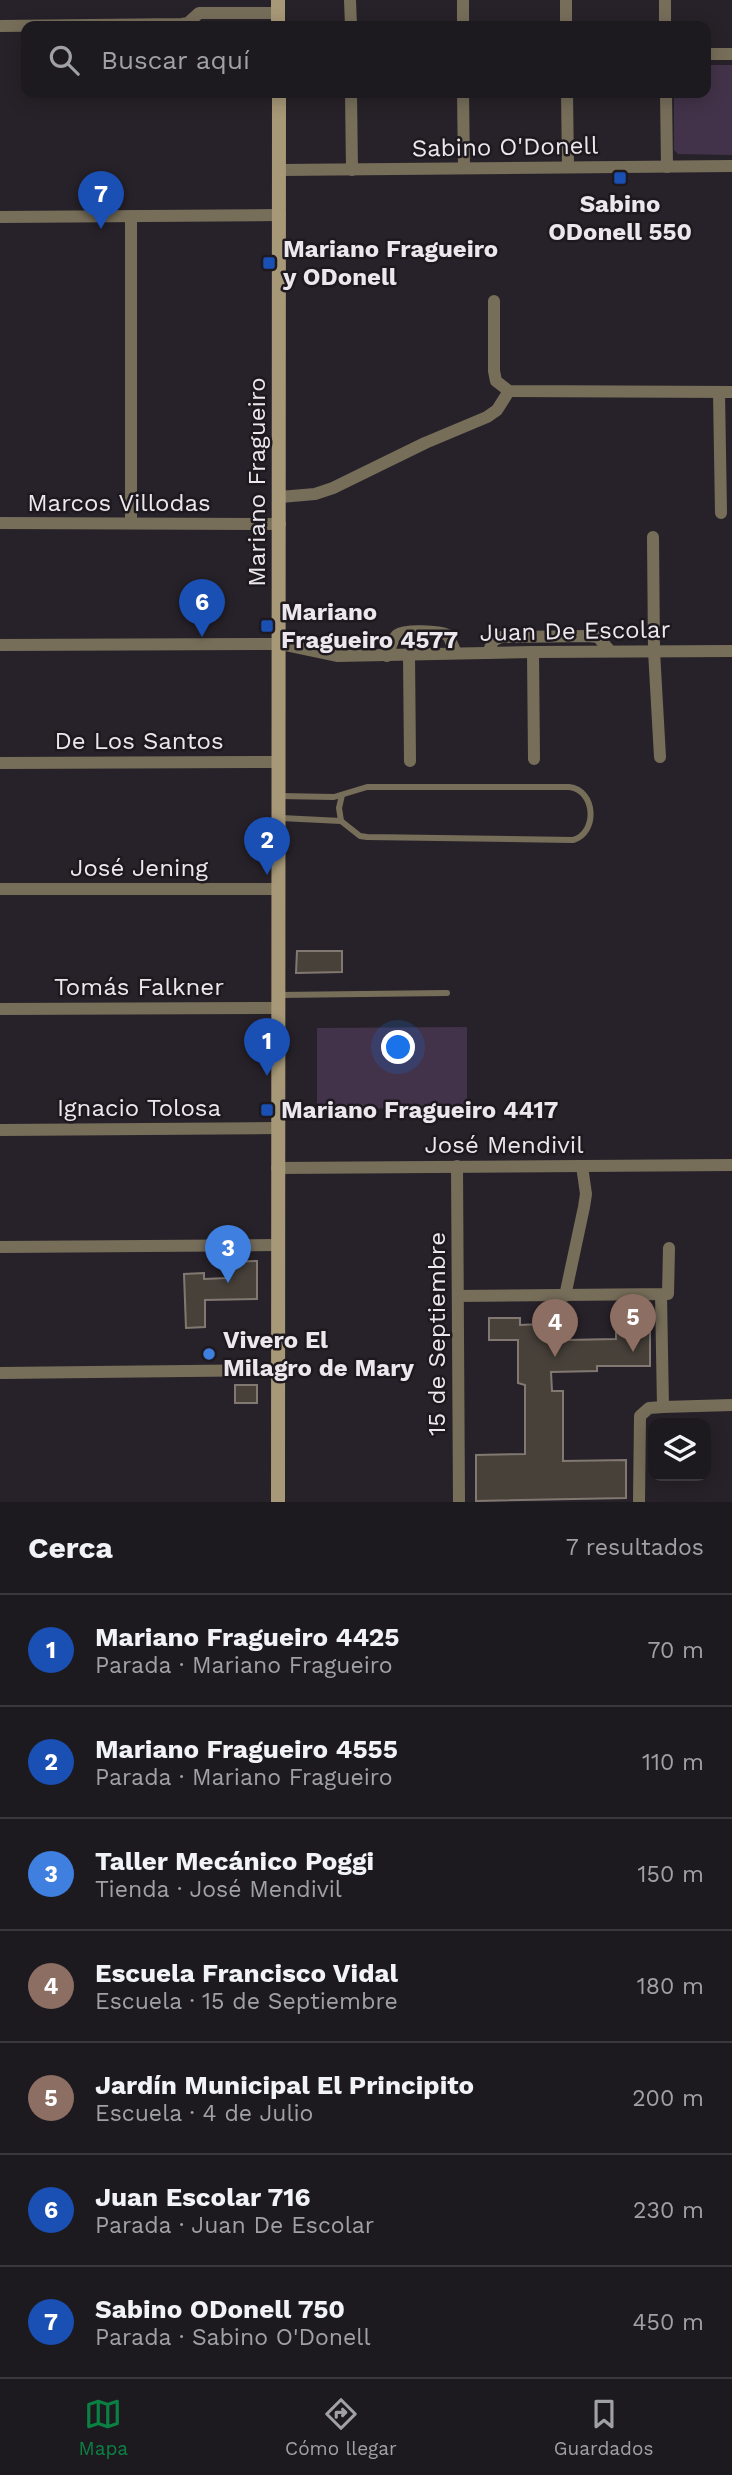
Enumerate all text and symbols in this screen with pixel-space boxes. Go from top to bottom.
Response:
search box [21,21,711,98]
icon: search [45,41,83,79]
text: Buscar aquí [101,45,250,75]
street label: Sabino O'Donell [412,131,599,163]
marker: Sabino ODonell 550 [612,170,628,186]
pin: 7 [78,171,124,229]
place label: Sabino ODonell 550 [548,190,692,246]
place label: Mariano Fragueiro y ODonell [282,235,498,291]
marker: Mariano Fragueiro y ODonell [261,255,277,271]
street label: Mariano Fragueiro [243,377,271,587]
street label: Marcos Villodas [27,489,211,517]
pin: 6 [179,579,225,637]
place label: Mariano Fragueiro 4577 [281,598,458,654]
street label: Juan De Escolar [479,615,671,647]
marker: Mariano Fragueiro 4577 [259,618,275,634]
street label: De Los Santos [54,727,224,755]
pin: 2 [244,817,290,875]
street label: José Jening [70,854,208,882]
street label: Tomás Falkner [54,973,224,1001]
pin: 1 [244,1018,290,1076]
your location [381,1030,415,1064]
street label: Ignacio Tolosa [57,1094,221,1122]
place label: Mariano Fragueiro 4417 [281,1096,558,1124]
marker: Mariano Fragueiro 4417 [259,1102,275,1118]
street label: José Mendivil [424,1131,584,1159]
pin: 3 [205,1225,251,1283]
street label: 15 de Septiembre [423,1232,451,1436]
pin: 5 [610,1294,656,1352]
pin: 4 [532,1299,578,1357]
place label: Vivero El Milagro de Mary [223,1326,415,1382]
marker: Vivero El Milagro de Mary [201,1346,217,1362]
map controls [648,1418,711,1481]
button: layers [648,1418,711,1481]
text: Cerca [28,1530,113,1565]
text: 7 resultados [566,1534,704,1561]
text: Mariano Fragueiro 4425 [95,1622,400,1652]
text: 1 [46,1637,56,1664]
text: 70 m [647,1637,704,1664]
text: Parada · Mariano Fragueiro [95,1652,393,1679]
text: Mariano Fragueiro 4555 [95,1734,398,1764]
text: 2 [44,1749,58,1776]
text: 110 m [642,1749,704,1776]
text: Parada · Mariano Fragueiro [95,1764,393,1791]
text: Taller Mecánico Poggi [95,1846,374,1876]
text: 3 [44,1861,58,1888]
text: 150 m [638,1861,704,1888]
text: Tienda · José Mendivil [95,1876,342,1903]
text: Escuela Francisco Vidal [95,1958,398,1988]
text: 4 [44,1973,58,2000]
text: 180 m [637,1973,704,2000]
text: Escuela · 15 de Septiembre [95,1988,398,2015]
text: Jardín Municipal El Principito [95,2070,474,2100]
text: 5 [44,2085,58,2112]
text: 200 m [632,2085,704,2112]
text: Escuela · 4 de Julio [95,2100,313,2127]
text: Juan Escolar 716 [95,2182,310,2212]
text: 6 [44,2197,58,2224]
text: 230 m [633,2197,704,2224]
text: Parada · Juan De Escolar [95,2212,374,2239]
text: Sabino ODonell 750 [95,2294,345,2324]
text: 7 [44,2309,58,2336]
text: 450 m [632,2309,704,2336]
text: Parada · Sabino O'Donell [95,2324,370,2351]
tab: Mapa [79,2395,128,2460]
tab: Cómo llegar [285,2395,397,2460]
tab: Guardados [554,2395,653,2460]

